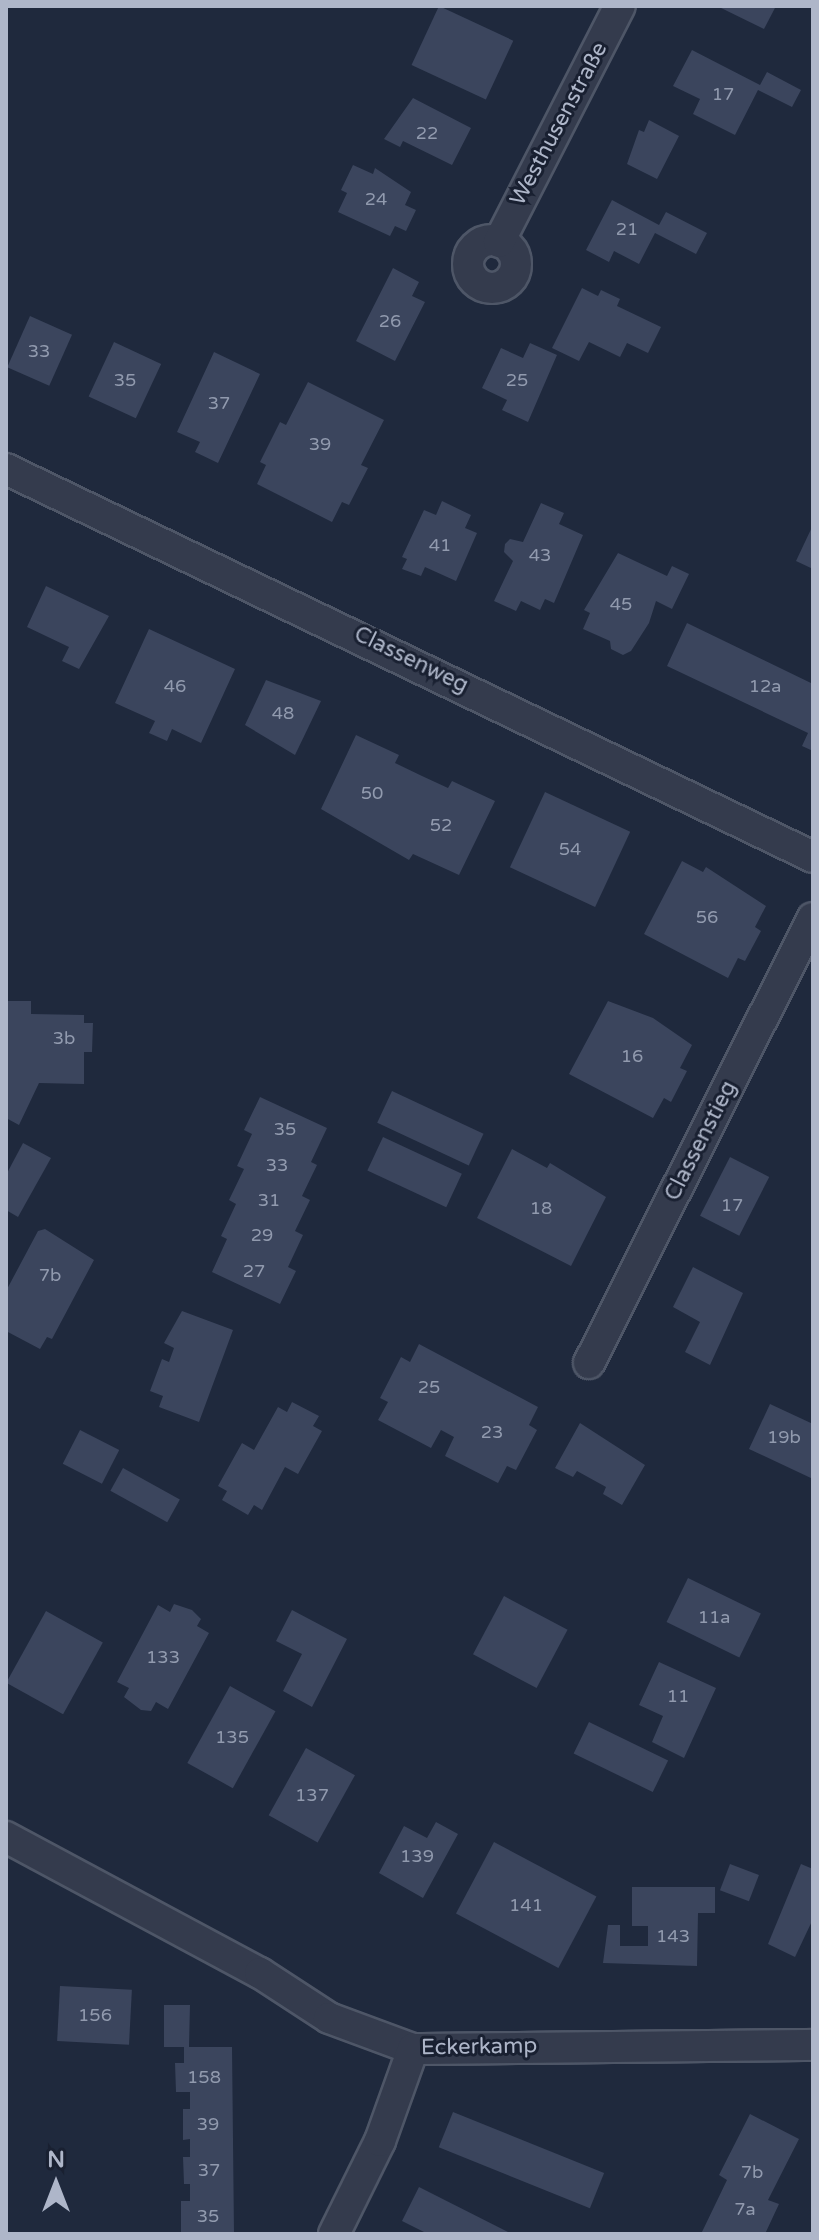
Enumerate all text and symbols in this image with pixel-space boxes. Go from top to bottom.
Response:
street label: Westhusenstraße [505,38,613,210]
house number: 17 [712,83,734,105]
house number: 22 [416,122,438,144]
house number: 24 [365,188,387,210]
house number: 21 [616,218,638,240]
house number: 26 [379,310,401,332]
house number: 33 [28,340,50,362]
house number: 35 [114,369,136,391]
house number: 25 [506,369,528,391]
house number: 37 [208,392,230,414]
house number: 39 [309,433,331,455]
house number: 41 [429,534,451,556]
house number: 43 [529,544,551,566]
house number: 45 [610,593,632,615]
street label: Classenweg [350,621,472,699]
house number: 46 [164,675,186,697]
house number: 12a [749,675,781,697]
house number: 48 [272,702,294,724]
house number: 50 [361,782,383,804]
house number: 52 [430,814,452,836]
house number: 54 [559,838,581,860]
house number: 56 [696,906,718,928]
house number: 3b [53,1027,75,1049]
house number: 16 [621,1045,643,1067]
street label: Classenstieg [660,1077,742,1205]
house number: 35 [274,1118,296,1140]
house number: 33 [266,1154,288,1176]
house number: 31 [258,1189,280,1211]
house number: 17 [721,1194,743,1216]
house number: 18 [530,1197,552,1219]
house number: 29 [251,1224,273,1246]
house number: 27 [243,1260,265,1282]
house number: 7b [39,1264,61,1286]
house number: 25 [418,1376,440,1398]
house number: 23 [481,1421,503,1443]
house number: 19b [767,1426,801,1448]
house number: 11a [698,1606,730,1628]
house number: 133 [146,1646,180,1668]
house number: 11 [667,1685,689,1707]
house number: 135 [215,1726,249,1748]
house number: 137 [295,1784,329,1806]
house number: 139 [400,1845,434,1867]
house number: 141 [509,1894,543,1916]
house number: 143 [656,1925,690,1947]
house number: 156 [78,2004,112,2026]
street label: Eckerkamp [421,2033,537,2061]
house number: 158 [187,2066,221,2088]
house number: 39 [197,2113,219,2135]
north arrow [16,2144,96,2224]
text: N [47,2147,65,2173]
house number: 37 [198,2159,220,2181]
house number: 7b [741,2161,763,2183]
house number: 7a [734,2198,756,2220]
house number: 35 [197,2205,219,2227]

